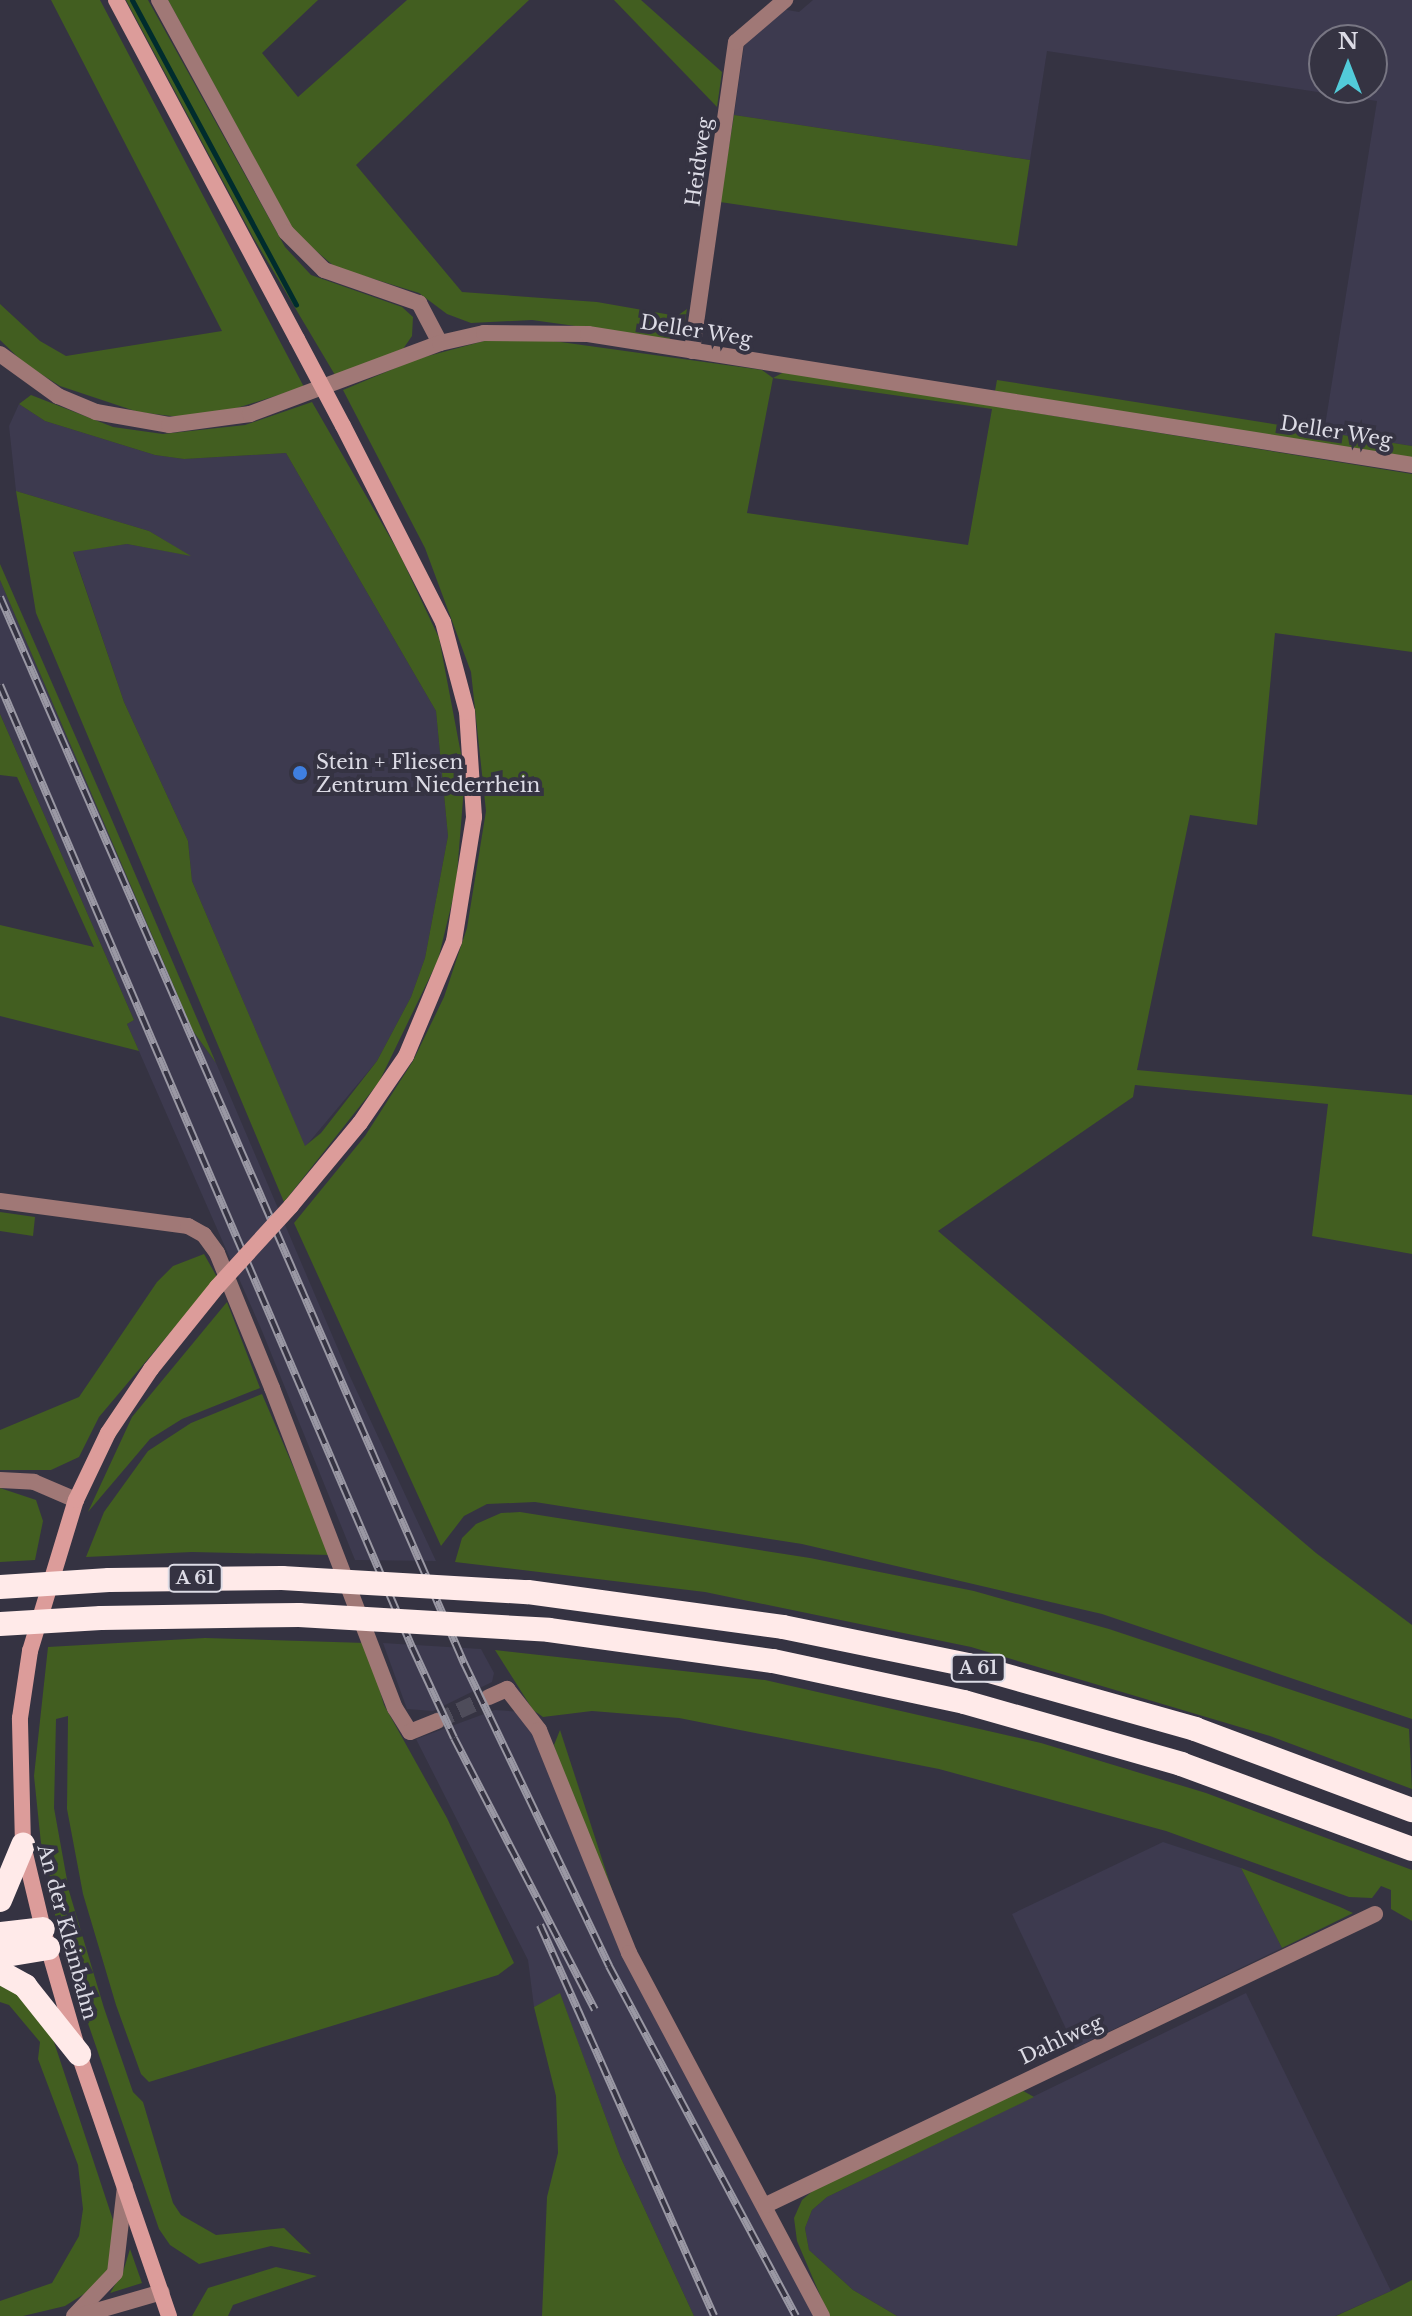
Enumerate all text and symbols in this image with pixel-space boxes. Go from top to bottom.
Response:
north arrow [1308,24,1388,104]
text: N [1338,28,1358,55]
street label: Heidweg [681,116,717,208]
street label: Deller Weg [638,310,754,352]
street label: Deller Weg [1278,411,1394,453]
place label: Stein + Fliesen Zentrum Niederrhein [316,750,540,797]
marker: Stein + Fliesen Zentrum Niederrhein [291,764,309,782]
road number: A 61 [167,1564,223,1592]
road number: A 61 [950,1654,1006,1682]
street label: An der Kleinbahn [32,1841,102,2023]
street label: Dahlweg [1016,2010,1106,2070]

